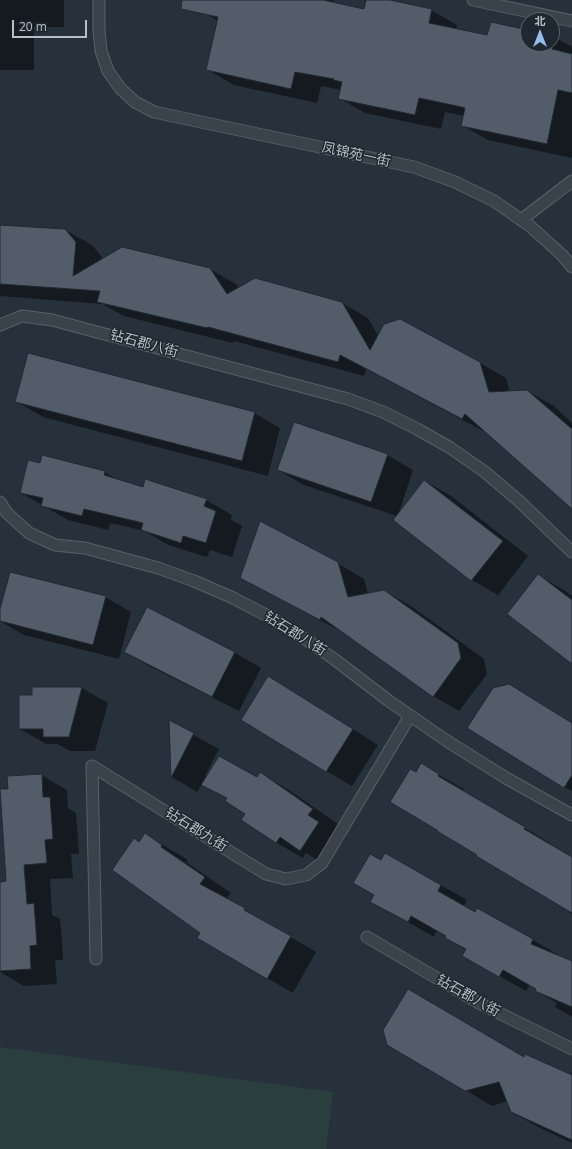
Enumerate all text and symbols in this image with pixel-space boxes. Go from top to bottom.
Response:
scale bar [14,12,89,38]
north arrow [520,12,560,52]
text: 北 [535,13,546,28]
text: 20 m [19,18,47,35]
street label: 凤锦苑一街 [320,140,392,170]
street label: 钻石郡八街 [108,327,180,361]
street label: 钻石郡八街 [261,608,329,660]
street label: 钻石郡九街 [162,804,230,856]
street label: 钻石郡八街 [433,972,503,1020]

